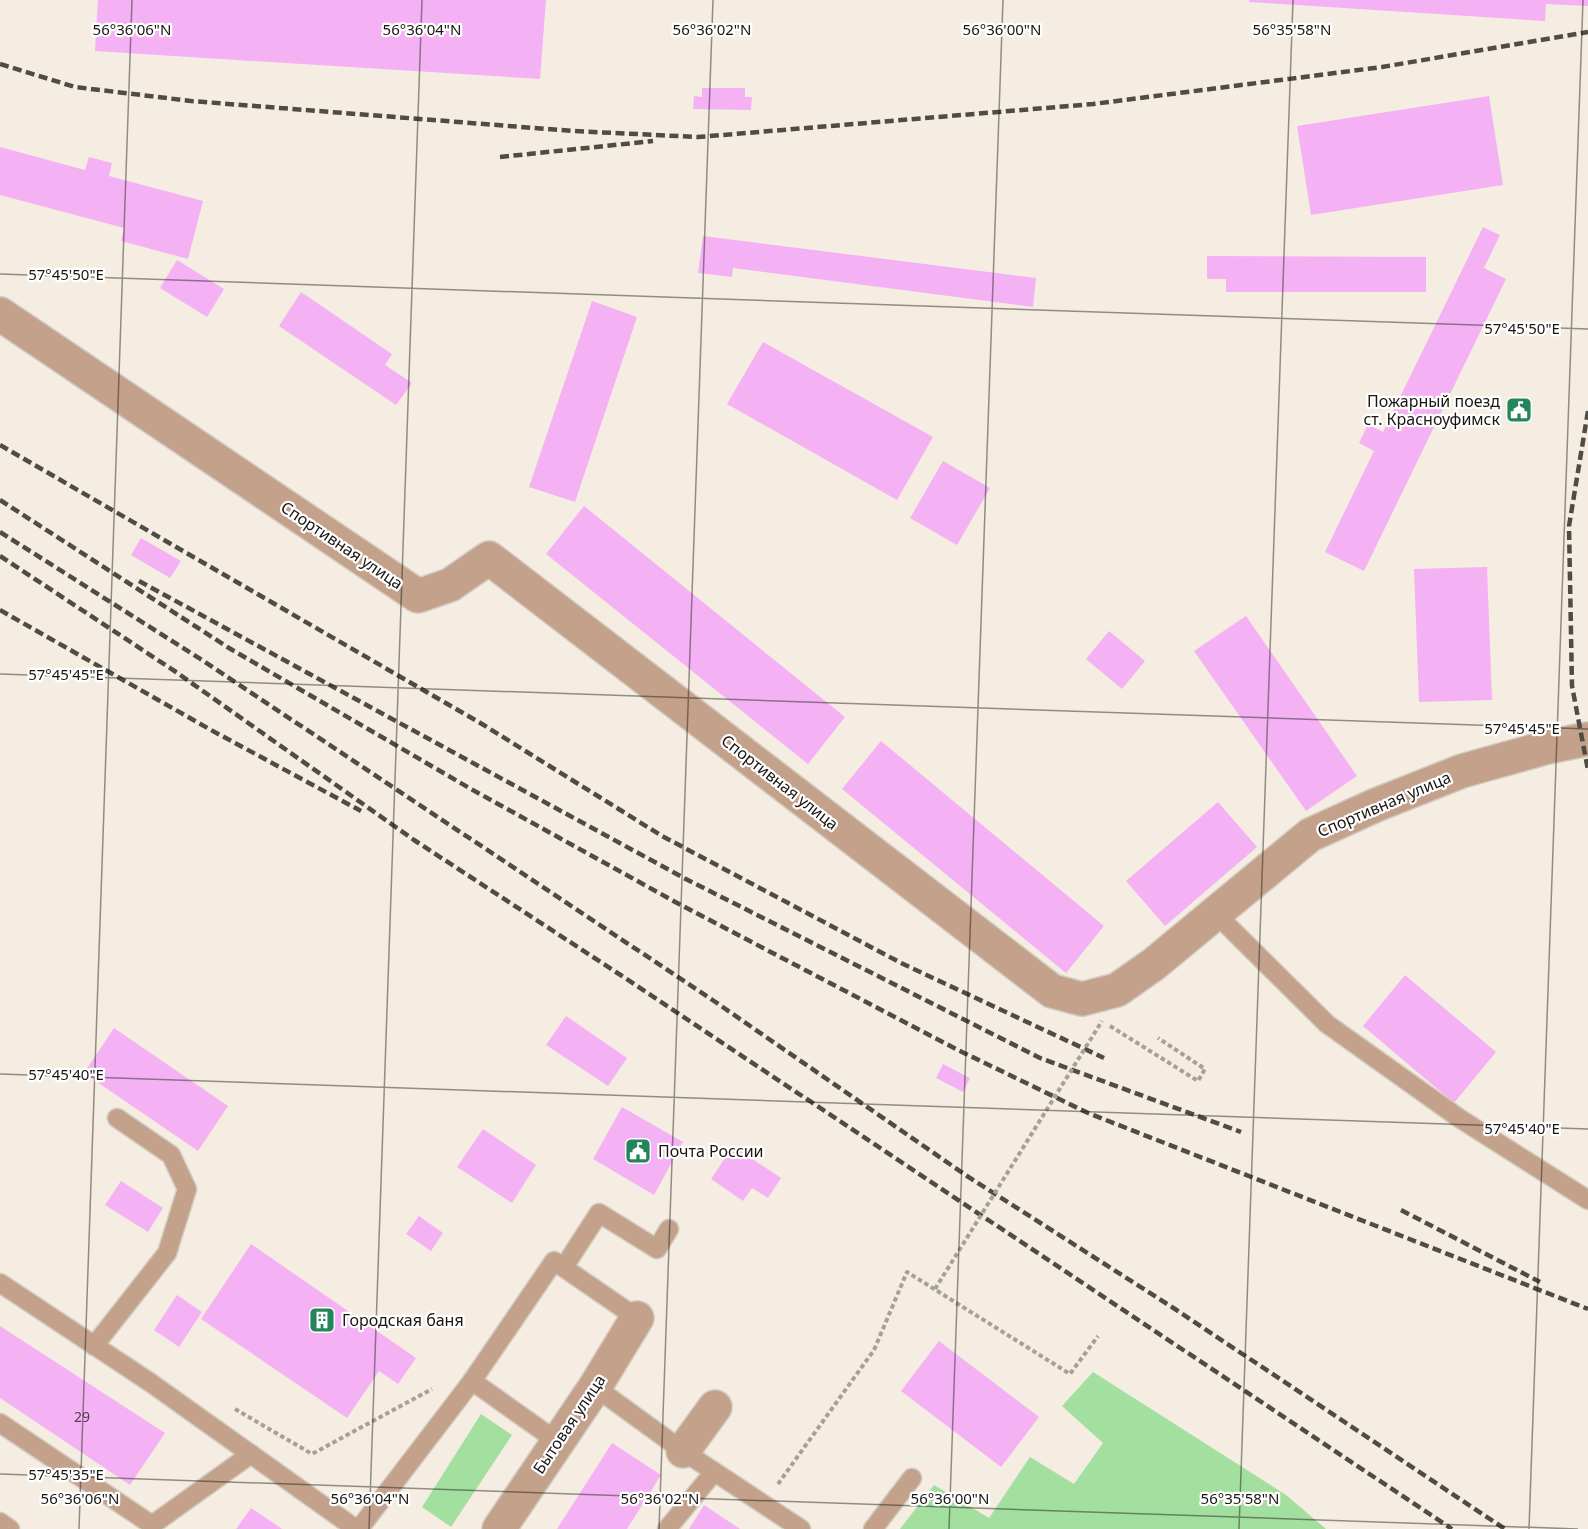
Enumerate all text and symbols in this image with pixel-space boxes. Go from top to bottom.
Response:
text: 56°36'06"N [93,19,171,39]
text: 56°36'04"N [383,19,461,39]
text: 56°36'02"N [673,19,751,39]
text: 56°36'00"N [963,19,1041,39]
text: 56°35'58"N [1253,19,1331,39]
text: 57°45'50"E [28,264,104,284]
text: 57°45'50"E [1484,318,1560,338]
place label: Пожарный поезд ст. Красноуфимск [1363,390,1501,430]
public building icon: Пожарный поезд ст. Красноуфимск [1504,395,1534,425]
street label: Спортивная улица [277,496,407,594]
text: 57°45'45"E [28,664,104,684]
text: 57°45'45"E [1484,718,1560,738]
street label: Спортивная улица [717,729,843,835]
street label: Спортивная улица [1314,766,1454,842]
text: 57°45'40"E [28,1064,104,1084]
text: 57°45'40"E [1484,1118,1560,1138]
public building icon: Почта России [623,1136,653,1166]
place label: Почта России [658,1140,764,1162]
building icon: Городская баня [307,1305,337,1335]
place label: Городская баня [342,1309,464,1331]
street label: Бытовая улица [528,1370,610,1478]
house number: 29 [74,1407,90,1426]
text: 57°45'35"E [28,1464,104,1484]
text: 56°36'06"N [41,1488,119,1508]
text: 56°36'04"N [331,1488,409,1508]
text: 56°36'02"N [621,1488,699,1508]
text: 56°36'00"N [911,1488,989,1508]
text: 56°35'58"N [1201,1488,1279,1508]

